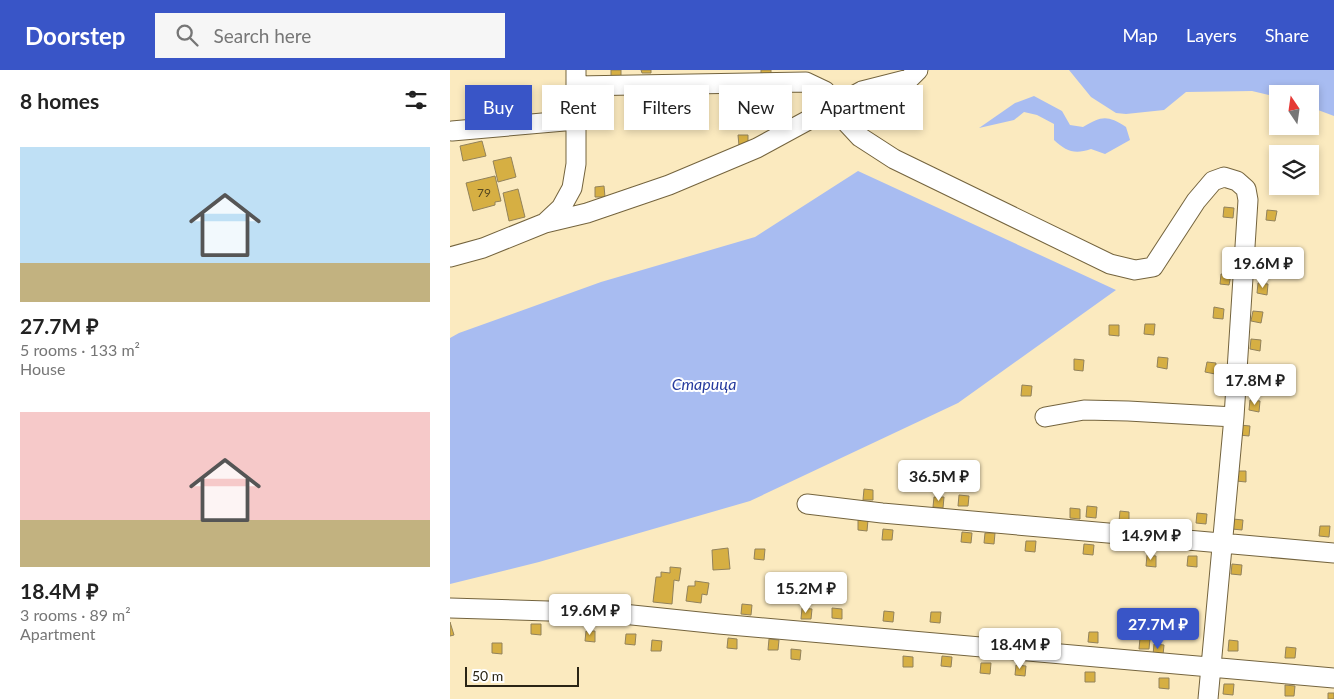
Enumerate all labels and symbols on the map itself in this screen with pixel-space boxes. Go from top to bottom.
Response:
north arrow [1269,85,1319,135]
house number: 79 [477,185,491,200]
pin: 19.6M ₽ [1217,246,1309,289]
pin: 17.8M ₽ [1209,364,1301,406]
water label: Старица [672,374,736,393]
pin: 36.5M ₽ [893,460,985,502]
pin: 14.9M ₽ [1105,518,1197,561]
pin: 15.2M ₽ [760,572,852,614]
pin: 19.6M ₽ [544,594,636,636]
pin: 27.7M ₽ [1112,608,1204,650]
pin: 18.4M ₽ [974,628,1066,670]
scale bar [465,664,579,687]

